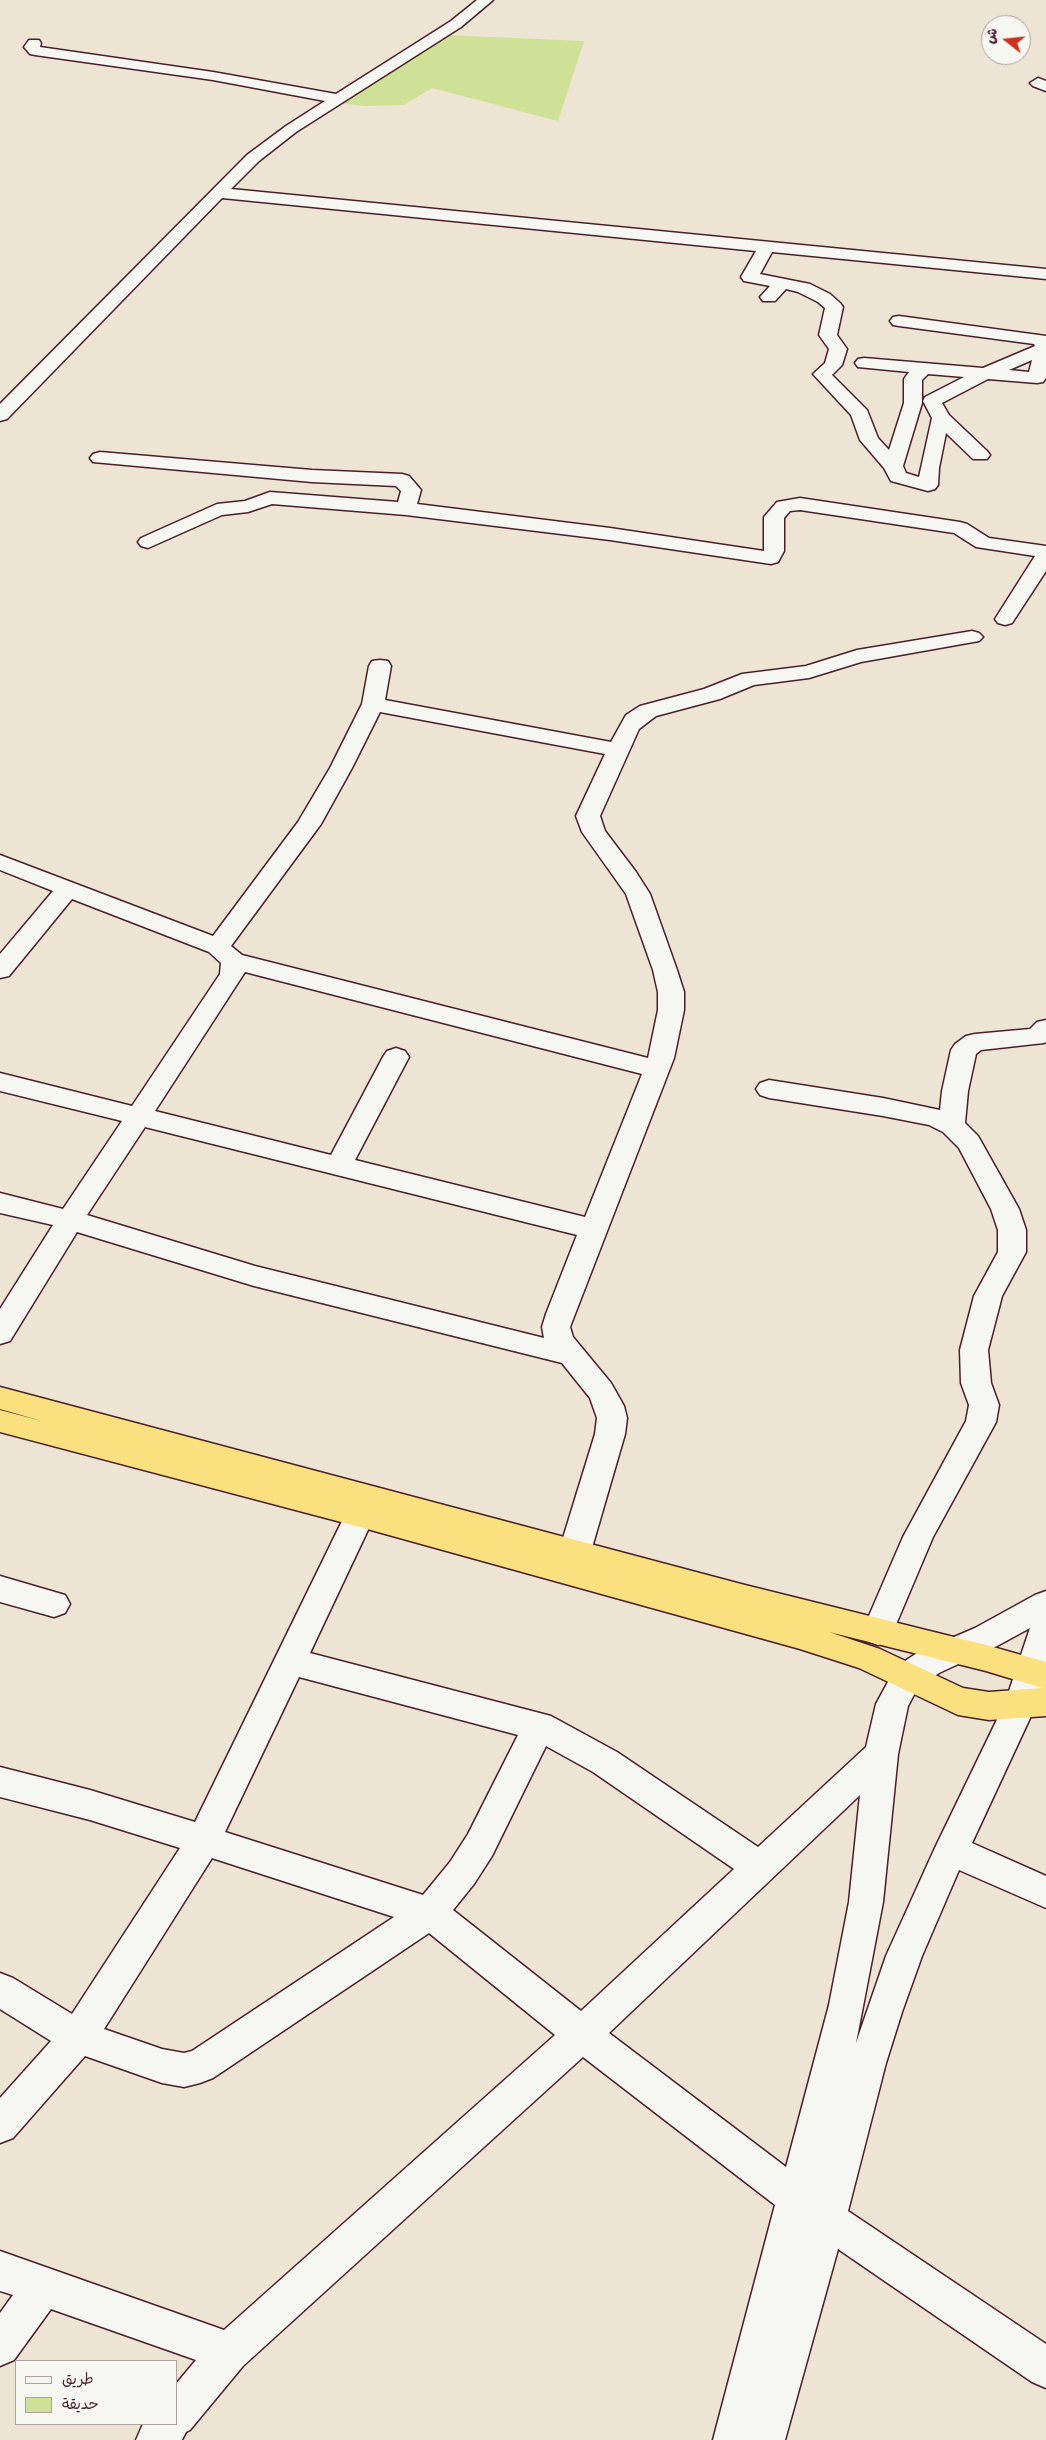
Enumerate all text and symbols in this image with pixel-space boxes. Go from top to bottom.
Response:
north arrow [981,15,1031,65]
text: ش [981,26,1004,46]
legend [15,2360,178,2425]
text: طريق [62,2370,94,2392]
text: حديقة [62,2395,99,2417]

